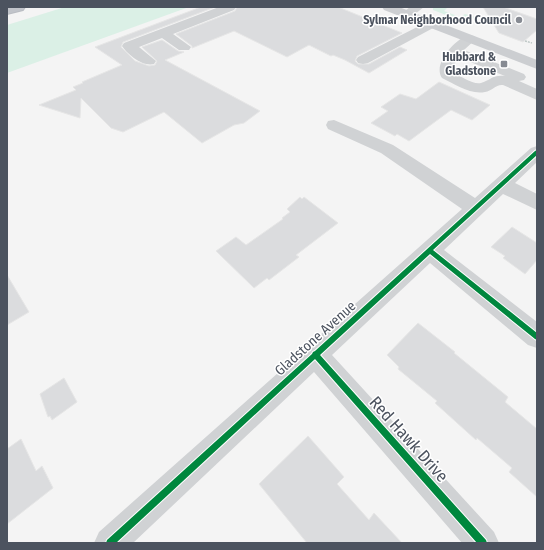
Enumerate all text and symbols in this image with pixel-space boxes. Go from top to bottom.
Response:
place label: Sylmar Neighborhood Council [363,13,512,27]
marker: Sylmar Neighborhood Council [514,15,524,25]
place label: Hubbard & Gladstone [442,50,497,78]
marker: Hubbard & Gladstone [499,59,509,69]
street label: Gladstone Avenue [271,297,359,379]
street label: Red Hawk Drive [365,392,453,487]

